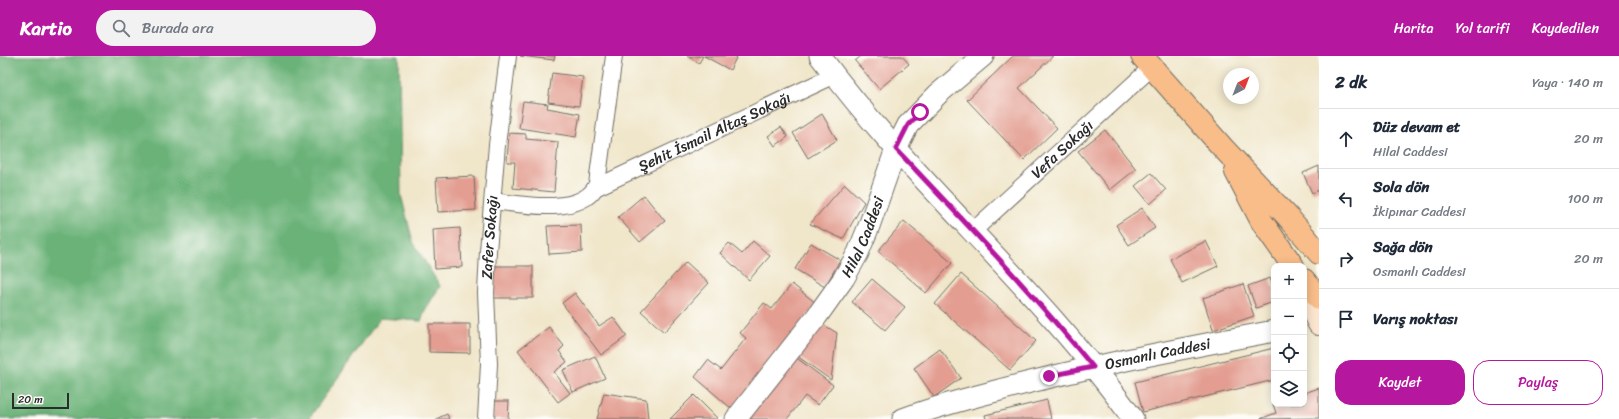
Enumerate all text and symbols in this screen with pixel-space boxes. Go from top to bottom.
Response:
search box [96,10,376,46]
text: Kartio [20,12,72,45]
text: Burada ara [142,15,214,41]
text: Harita [1394,16,1434,41]
text: Yol tarifi [1456,16,1510,41]
text: Kaydedilen [1532,16,1599,41]
icon: search [110,17,132,39]
text: 2 dk [1335,67,1367,97]
north arrow [1223,68,1259,104]
text: Yaya · 140 m [1532,71,1603,94]
street label: Şehit İsmail Altaş Sokağı [634,85,795,179]
route start [911,103,929,121]
street label: Vefa Sokağı [1025,113,1100,185]
text: Düz devam et [1373,114,1460,140]
text: 20 m [1574,127,1603,150]
icon: ahead [1335,128,1357,150]
text: Hilal Caddesi [1373,140,1448,163]
text: Sola dön [1373,174,1429,200]
text: 100 m [1568,187,1603,210]
icon: left [1335,188,1357,210]
street label: Hilal Caddesi [834,192,892,282]
street label: Zafer Sokağı [474,194,506,280]
text: İkipınar Caddesi [1373,200,1466,223]
text: Sağa dön [1373,234,1433,260]
text: 20 m [1574,247,1603,270]
icon: right [1335,248,1357,270]
text: Osmanlı Caddesi [1373,260,1466,283]
map controls [1271,263,1307,407]
button: + [1271,263,1307,299]
button: − [1271,299,1307,335]
text: Varış noktası [1373,306,1458,332]
icon: arrive [1335,308,1357,330]
street label: Osmanlı Caddesi [1102,330,1213,377]
button: locate [1271,335,1307,371]
button: Kaydet [1335,360,1465,405]
button: Paylaş [1473,360,1603,405]
route end [1040,367,1058,385]
button: layers [1271,371,1307,407]
text: 20 m [18,390,43,409]
scale bar [12,391,69,410]

